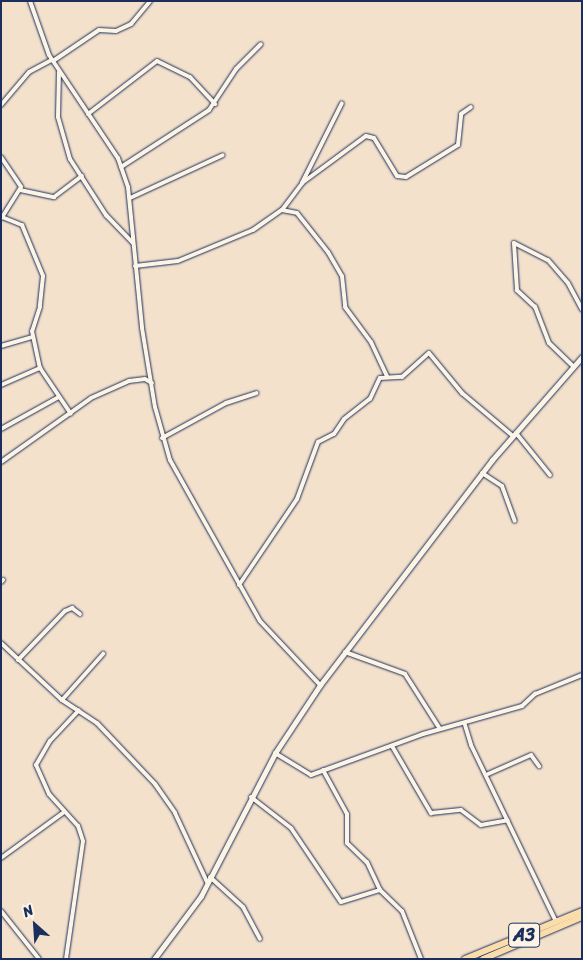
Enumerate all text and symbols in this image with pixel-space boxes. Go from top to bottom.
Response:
text: N [18,898,38,924]
north arrow [10,900,60,950]
road number: A3 [508,920,540,950]

